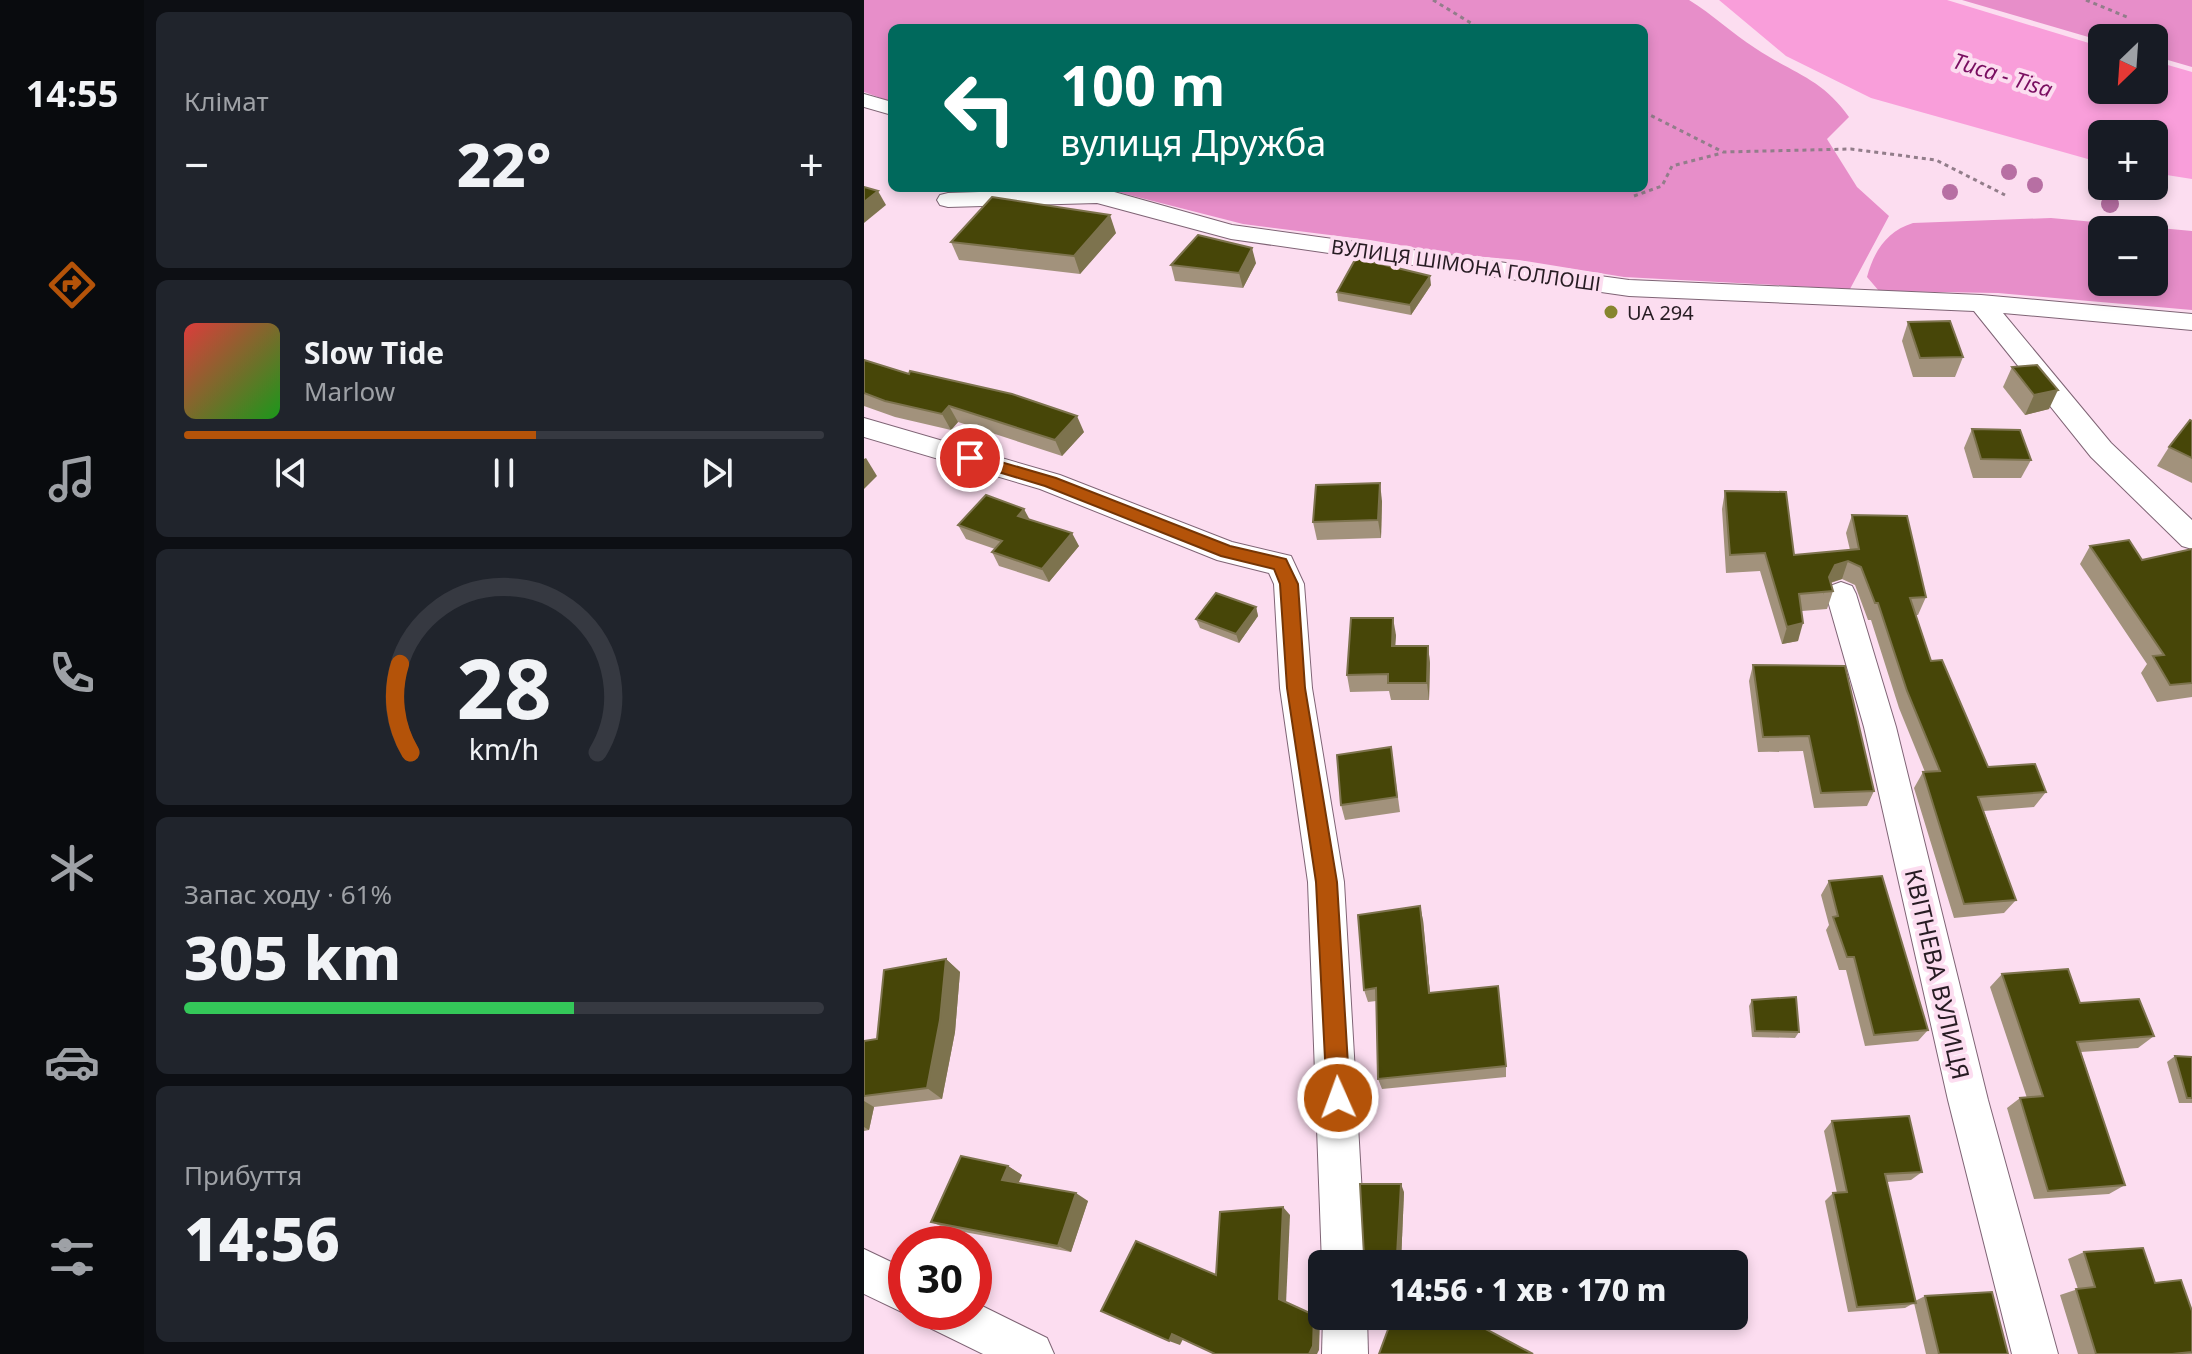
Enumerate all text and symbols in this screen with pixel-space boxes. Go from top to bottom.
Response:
north arrow [2088,24,2168,104]
map controls [2088,24,2168,296]
water label: Тиса - Tisa [1950,45,2057,103]
text: 100 m [1060,46,1225,122]
icon: left [928,56,1032,160]
text: 14:55 [26,69,118,118]
text: Клімат [184,83,268,119]
text: вулиця Дружба [1060,118,1326,167]
button: + [2088,120,2168,200]
text: 22° [457,123,551,205]
text: − [184,134,209,194]
text: + [799,134,824,194]
button: − [2088,216,2168,296]
street label: ВУЛИЦЯ ШІМОНА ГОЛЛОШІ [1329,233,1603,297]
icon: directions [44,257,100,313]
place label: UA 294 [1627,299,1694,326]
marker: UA 294 [1602,303,1620,321]
text: Slow Tide [304,332,444,373]
text: Marlow [304,373,395,409]
pin [936,424,1004,492]
icon: arrive [948,436,992,480]
icon: music [44,451,100,507]
icon: previous [269,451,313,495]
icon: pause [482,451,526,495]
icon: next [695,451,739,495]
text: 28 [456,630,552,743]
icon: phone [44,645,100,701]
text: km/h [469,729,539,768]
icon: climate [44,840,100,896]
street label: КВІТНЕВА ВУЛИЦЯ [1898,865,1978,1083]
text: Запас ходу · 61% [184,876,392,912]
text: 305 km [184,916,401,998]
icon: car [44,1034,100,1090]
position arrow [1296,1056,1380,1140]
text: Прибуття [184,1157,302,1193]
text: 14:56 [184,1197,340,1279]
speed limit sign: 30 [888,1226,992,1330]
icon: filters [44,1229,100,1285]
text: 14:56 · 1 хв · 170 m [1390,1269,1666,1310]

